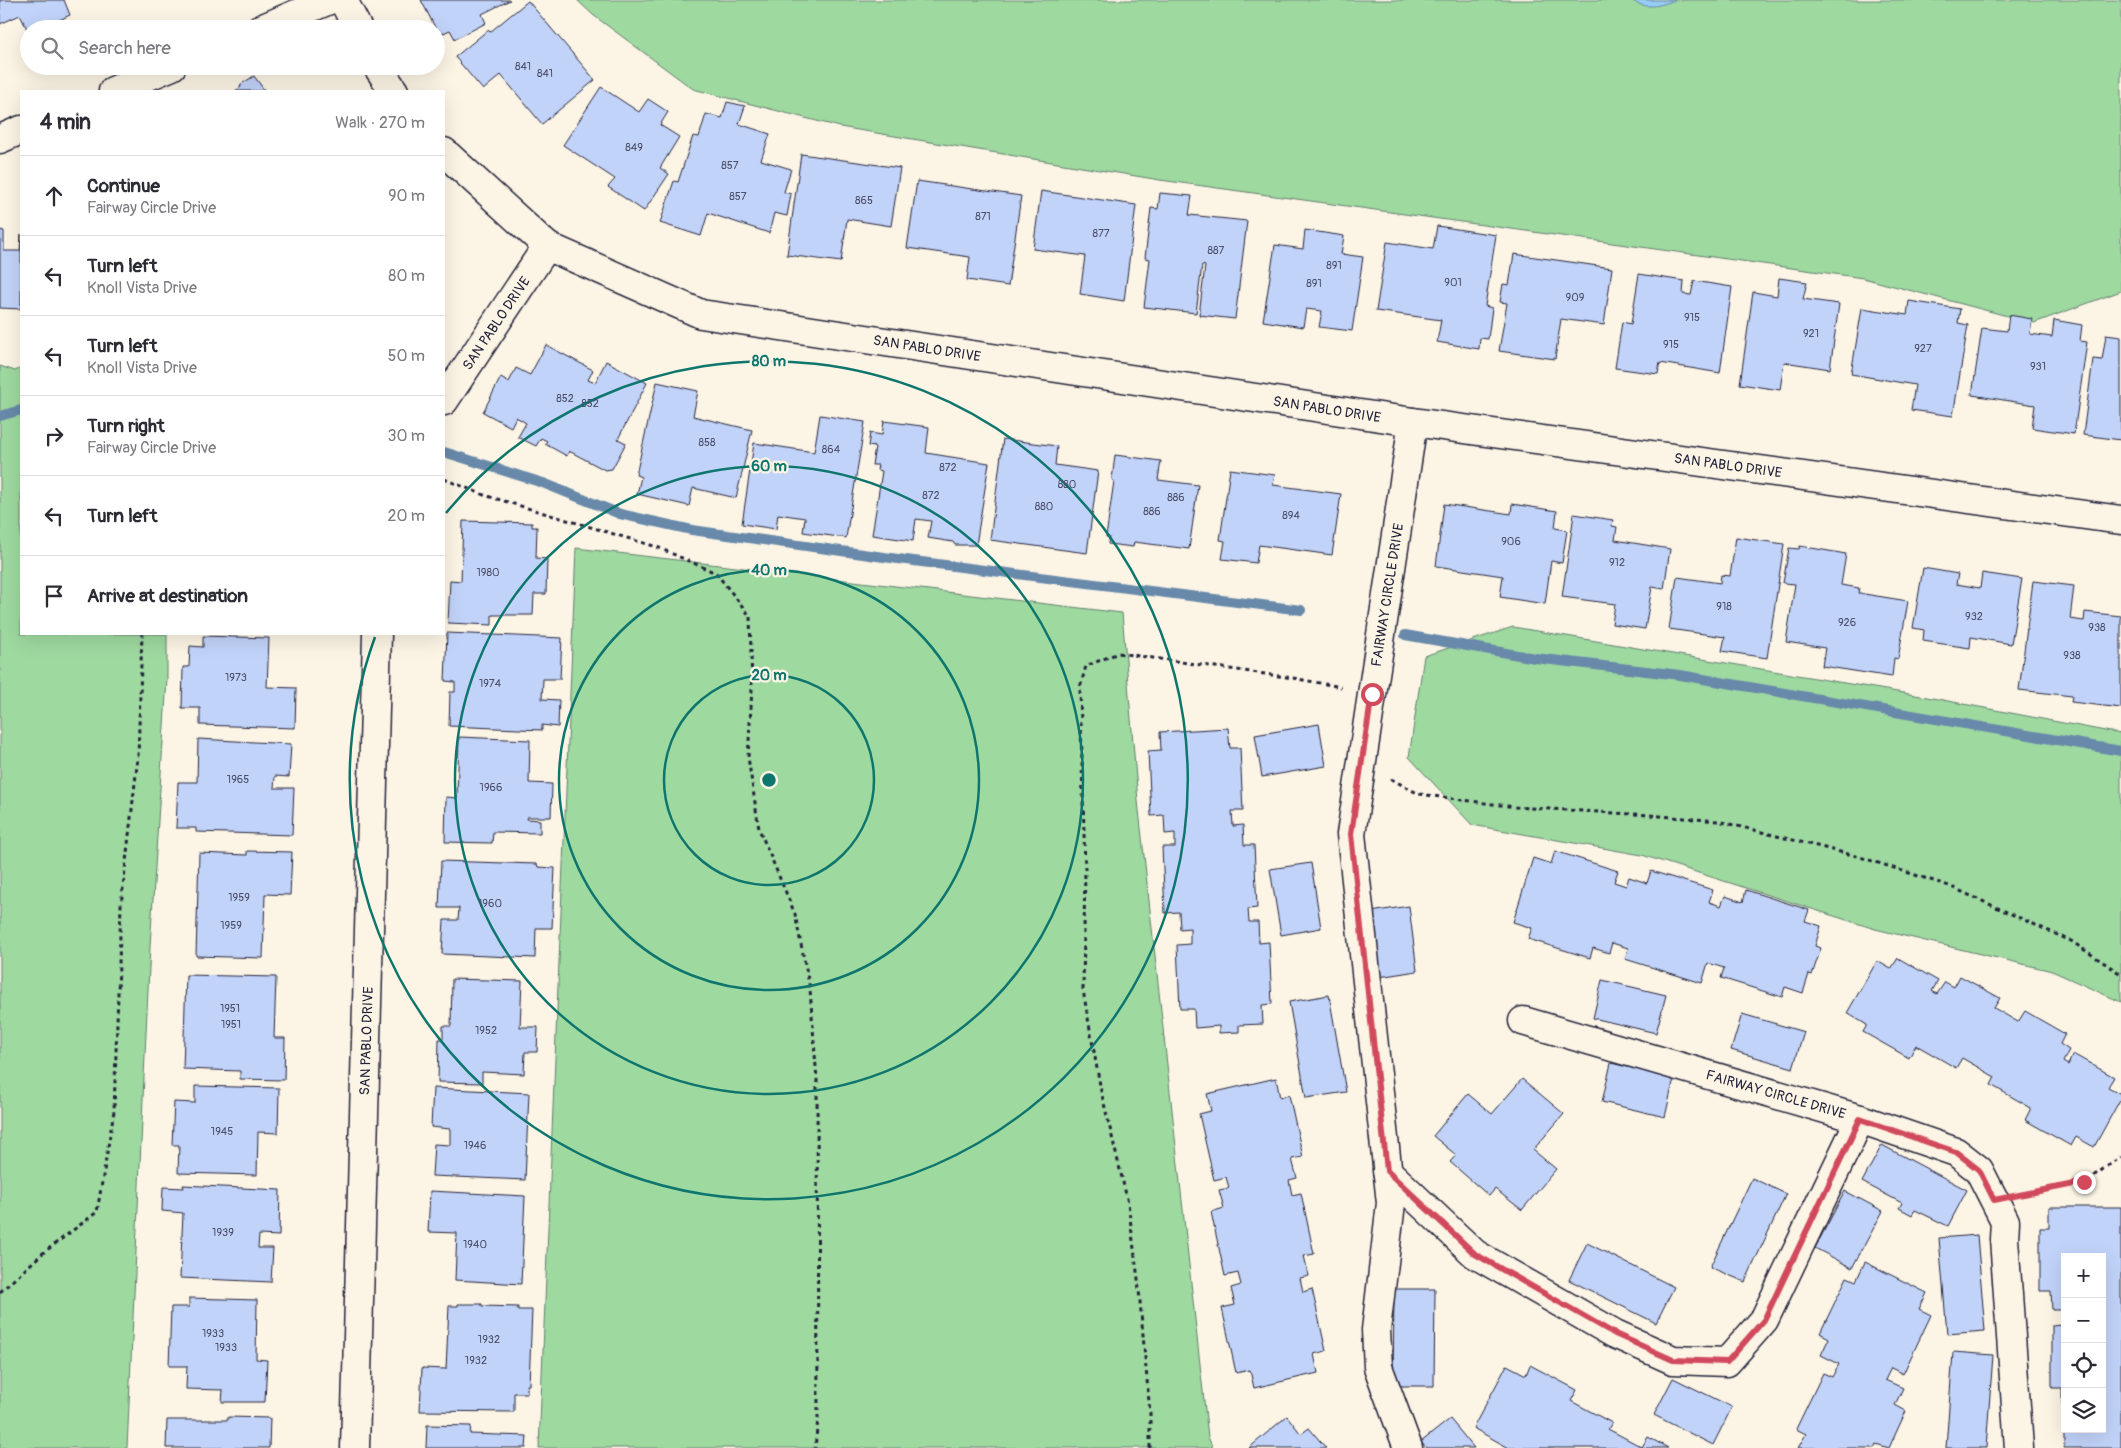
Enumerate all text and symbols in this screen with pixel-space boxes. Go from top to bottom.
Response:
search box [20,20,445,75]
icon: search [38,34,66,62]
text: Search here [78,36,171,60]
house number: 841 [515,60,531,73]
house number: 841 [537,67,553,80]
text: 4 min [40,109,91,136]
text: Walk · 270 m [335,113,425,133]
house number: 849 [625,141,643,154]
house number: 857 [721,159,739,172]
text: Continue [87,174,160,198]
icon: ahead [40,182,68,210]
text: 90 m [388,186,425,206]
house number: 857 [729,190,747,203]
house number: 865 [855,194,873,207]
text: Fairway Circle Drive [87,198,216,218]
house number: 871 [975,210,991,223]
house number: 877 [1092,227,1110,240]
house number: 887 [1208,244,1225,257]
text: Turn left [87,254,157,278]
house number: 891 [1326,259,1342,272]
icon: left [40,262,68,290]
text: 80 m [388,266,425,286]
street label: SAN PABLO DRIVE [459,273,534,373]
house number: 901 [1444,276,1462,289]
house number: 891 [1306,277,1322,290]
text: Knoll Vista Drive [87,278,197,298]
house number: 909 [1566,291,1585,304]
house number: 915 [1684,311,1700,324]
house number: 921 [1803,327,1819,340]
street label: SAN PABLO DRIVE [872,332,982,365]
text: Turn left [87,334,157,358]
house number: 915 [1663,338,1679,351]
icon: left [40,342,68,370]
house number: 927 [1914,342,1932,355]
text: 50 m [388,346,425,366]
text: 80 m [752,352,786,371]
text: Knoll Vista Drive [87,358,197,378]
house number: 931 [2030,360,2046,373]
house number: 852 [556,392,574,405]
street label: SAN PABLO DRIVE [1272,393,1382,426]
house number: 852 [581,397,599,410]
text: Turn right [87,414,165,438]
icon: right [40,422,68,450]
text: 30 m [387,426,425,446]
house number: 858 [698,436,716,449]
text: Fairway Circle Drive [87,438,216,458]
house number: 864 [822,443,841,456]
street label: SAN PABLO DRIVE [1673,450,1783,481]
text: 60 m [751,457,787,476]
house number: 872 [939,461,957,474]
house number: 880 [1058,478,1076,491]
house number: 872 [922,489,940,502]
house number: 886 [1167,491,1185,504]
house number: 880 [1035,500,1053,513]
icon: left [40,502,68,530]
text: Turn left [87,504,157,528]
house number: 886 [1143,505,1161,518]
text: 20 m [387,506,425,526]
house number: 894 [1282,509,1300,522]
street label: FAIRWAY CIRCLE DRIVE [1368,522,1407,668]
house number: 906 [1501,535,1521,548]
house number: 912 [1609,556,1625,569]
text: 40 m [751,561,787,580]
house number: 1980 [476,566,500,579]
icon: arrive [40,582,68,610]
text: Arrive at destination [87,584,248,608]
house number: 918 [1716,600,1732,613]
house number: 932 [1965,610,1983,623]
house number: 926 [1838,616,1856,629]
house number: 938 [2088,621,2106,634]
house number: 938 [2063,649,2081,662]
text: 20 m [751,666,787,685]
house number: 1973 [225,671,247,684]
house number: 1974 [479,677,502,690]
route start [1361,683,1384,706]
centre of rings [760,771,778,789]
house number: 1965 [227,773,249,786]
house number: 1966 [480,781,502,794]
house number: 1959 [228,891,250,904]
house number: 1960 [478,897,502,910]
house number: 1959 [220,919,242,932]
street label: SAN PABLO DRIVE [356,986,377,1096]
house number: 1951 [220,1002,240,1015]
house number: 1951 [221,1018,241,1031]
house number: 1952 [475,1024,497,1037]
street label: FAIRWAY CIRCLE DRIVE [1704,1066,1848,1123]
house number: 1945 [211,1125,233,1138]
house number: 1946 [464,1139,486,1152]
route end [2073,1171,2096,1194]
house number: 1939 [212,1226,234,1239]
house number: 1940 [463,1238,487,1251]
map controls [2061,1253,2106,1433]
button: + [2061,1253,2106,1298]
button: − [2061,1298,2106,1343]
house number: 1933 [202,1327,224,1340]
house number: 1932 [478,1333,500,1346]
house number: 1933 [215,1341,237,1354]
button: locate [2061,1343,2106,1388]
house number: 1932 [465,1354,487,1367]
button: layers [2061,1388,2106,1433]

